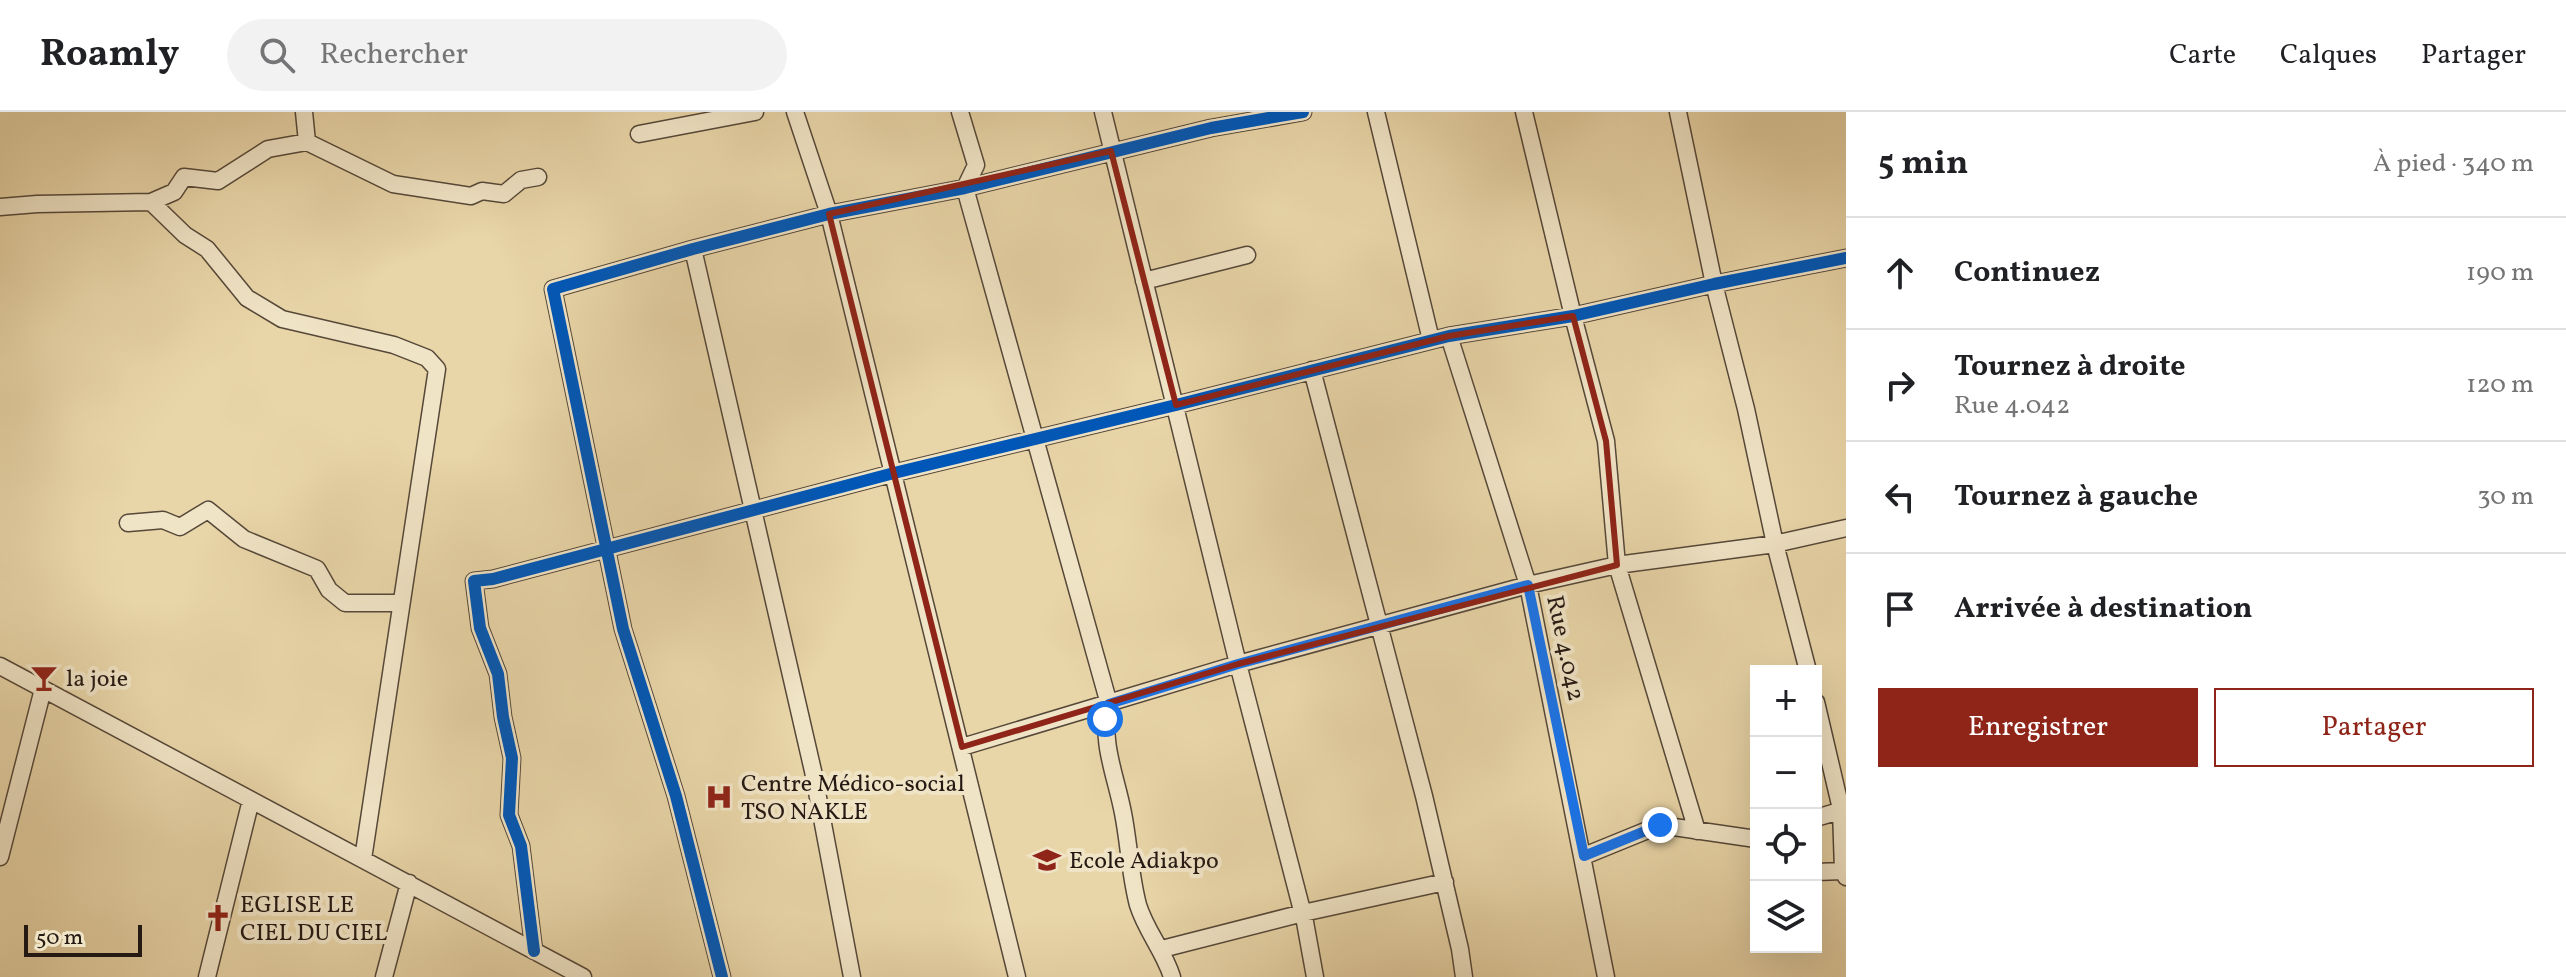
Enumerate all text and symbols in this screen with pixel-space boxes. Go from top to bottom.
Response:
search box [227,19,787,91]
text: Roamly [40,29,179,82]
icon: search [255,33,299,77]
text: Rechercher [319,34,468,76]
text: Carte [2169,36,2236,75]
text: Calques [2280,36,2377,75]
text: Partager [2421,36,2526,75]
text: 5 min [1878,141,1968,188]
text: À pied · 340 m [2373,146,2534,182]
icon: ahead [1878,251,1922,295]
text: Continuez [1954,252,2100,294]
text: 190 m [2466,255,2534,291]
text: Tournez à droite [1954,346,2186,388]
icon: right [1878,363,1922,407]
text: 120 m [2466,367,2534,403]
text: Rue 4.042 [1954,388,2070,424]
icon: left [1878,475,1922,519]
text: Tournez à gauche [1954,476,2198,518]
text: 30 m [2477,479,2534,515]
icon: arrive [1878,587,1922,631]
text: Arrivée à destination [1954,588,2253,630]
street label: Rue 4.042 [1536,592,1592,704]
bar icon: la joie [29,663,59,693]
place label: la joie [66,663,128,697]
map controls [1750,665,1822,953]
button: + [1750,665,1822,737]
button: Enregistrer [1878,688,2198,767]
button: Partager [2214,688,2534,767]
route start [1087,701,1123,737]
button: − [1750,737,1822,809]
place label: Centre Médico-social TSO NAKLE [741,768,965,830]
hospital icon: Centre Médico-social TSO NAKLE [704,782,734,812]
route end [1642,807,1678,843]
button: locate [1750,809,1822,881]
school or university icon: Ecole Adiakpo [1032,845,1062,875]
place label: Ecole Adiakpo [1069,845,1219,879]
button: layers [1750,881,1822,953]
place label: EGLISE LE CIEL DU CIEL [240,889,387,951]
church icon: EGLISE LE CIEL DU CIEL [203,903,233,933]
scale bar [24,921,142,957]
text: 50 m [36,923,83,954]

